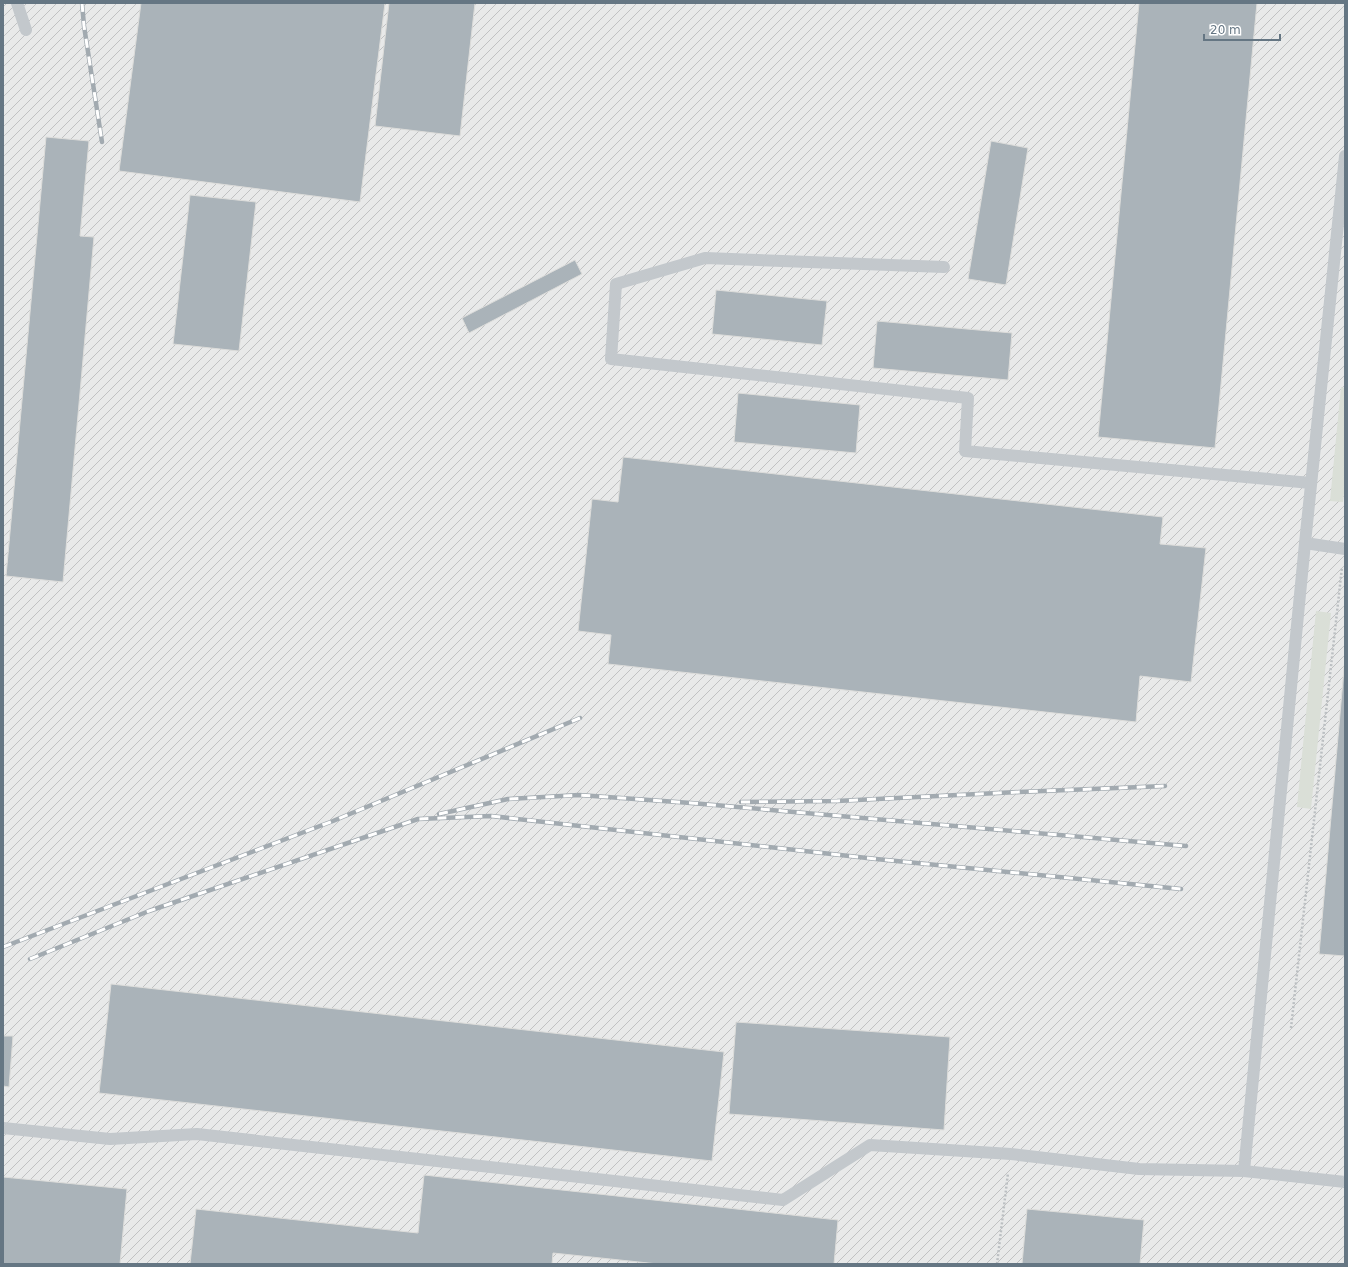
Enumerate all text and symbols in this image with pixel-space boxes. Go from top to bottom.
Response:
scale bar [1204,16,1280,42]
text: 20 m [1210,23,1241,37]

